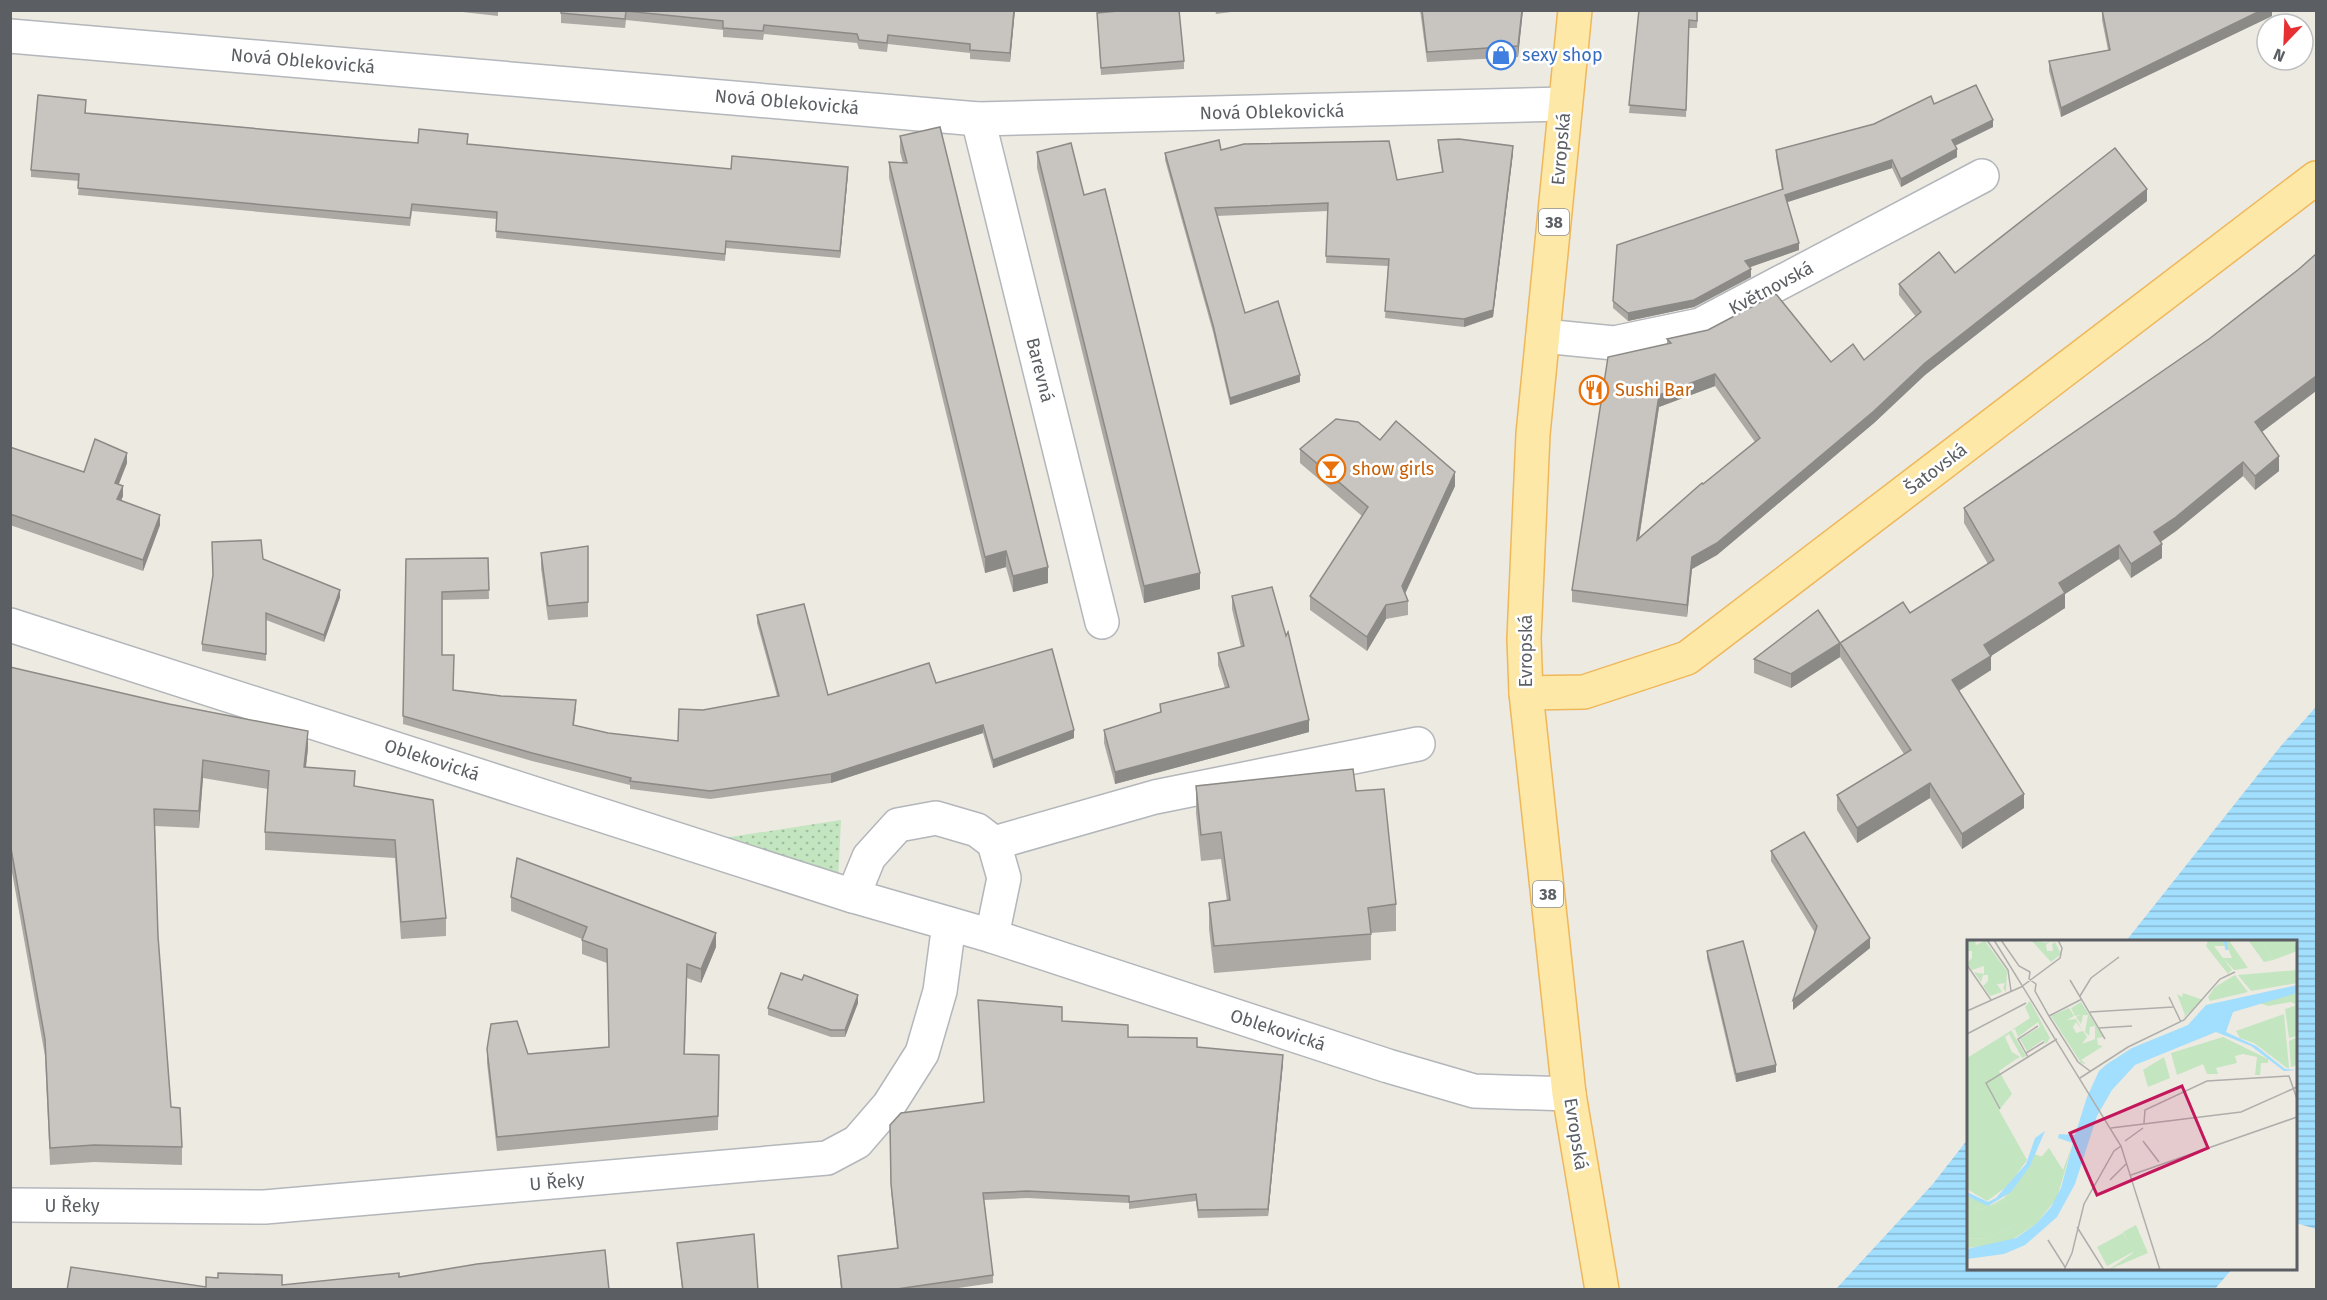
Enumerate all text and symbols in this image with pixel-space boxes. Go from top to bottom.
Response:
north arrow [2255,12,2315,72]
shop icon: sexy shop [1485,39,1517,71]
street label: Nová Oblekovická [230,44,376,78]
place label: sexy shop [1522,44,1603,66]
text: N [2271,45,2288,66]
street label: Nová Oblekovická [714,85,860,119]
street label: Nová Oblekovická [1199,100,1345,124]
street label: Evropská [1547,112,1575,186]
road number: 38 [1539,209,1569,235]
street label: Květnovská [1725,257,1817,319]
street label: Barevná [1021,335,1059,405]
restaurant icon: Sushi Bar [1578,374,1610,406]
place label: Sushi Bar [1615,379,1692,401]
street label: Šatovská [1901,439,1971,499]
bar icon: show girls [1315,453,1347,485]
place label: show girls [1352,458,1434,480]
street label: Evropská [1515,615,1537,687]
street label: Oblekovická [382,734,482,786]
road number: 38 [1533,881,1563,907]
inset map [1967,940,2297,1270]
street label: Oblekovická [1228,1004,1328,1056]
street label: Evropská [1559,1096,1593,1172]
street label: U Řeky [529,1169,586,1195]
street label: U Řeky [44,1195,100,1217]

